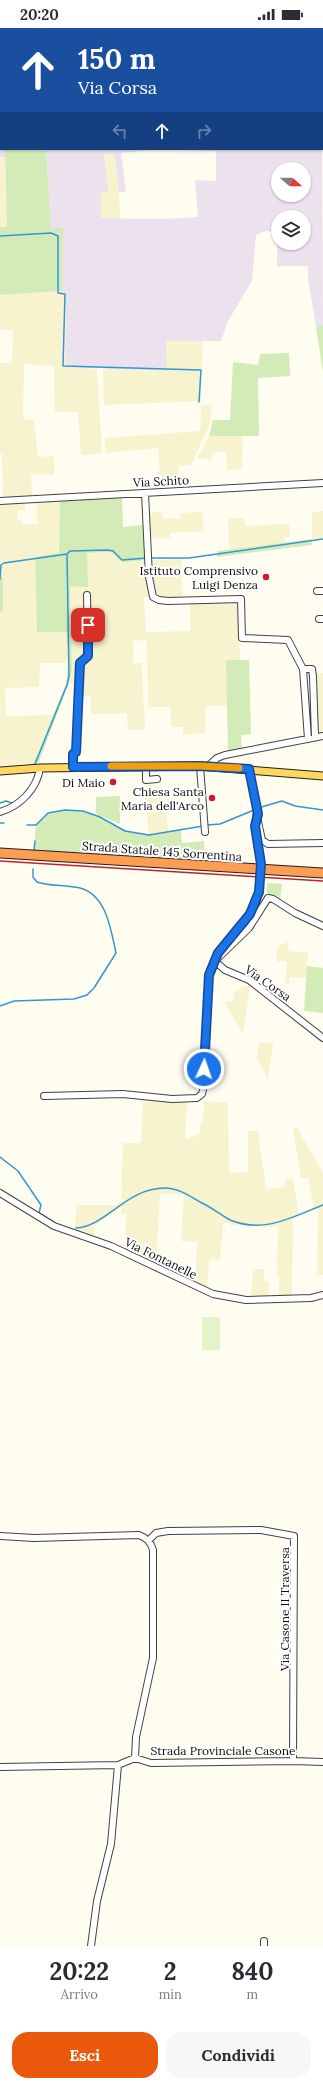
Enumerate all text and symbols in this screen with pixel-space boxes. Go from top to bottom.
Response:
text: 20:20 [20,5,59,24]
text: 150 m [78,41,155,77]
icon: ahead [12,44,64,96]
text: Via Corsa [78,76,157,99]
icon: left [109,120,131,142]
icon: ahead [151,120,173,142]
icon: right [193,120,215,142]
north arrow [271,162,311,202]
map controls [271,162,311,250]
button: layers [271,210,311,250]
street label: Via Schito [132,472,189,490]
place label: Istituto Comprensivo Luigi Denza [140,563,258,592]
marker: Istituto Comprensivo Luigi Denza [261,572,271,582]
pin [71,608,105,642]
icon: arrive [77,614,99,636]
place label: Di Maio [62,775,105,790]
marker: Di Maio [108,777,118,787]
place label: Chiesa Santa Maria dell'Arco [121,784,204,813]
marker: Chiesa Santa Maria dell'Arco [207,793,217,803]
street label: Strada Statale 145 Sorrentina [81,838,243,864]
street label: Via Corsa [241,961,294,1004]
position arrow [183,1048,225,1090]
street label: Via Fontanelle [121,1234,200,1282]
street label: Via Casone II Traversa [277,1547,292,1672]
street label: Strada Provinciale Casone [150,1743,296,1758]
text: 20:22 [50,1956,109,1987]
text: 2 [164,1956,177,1987]
text: 840 [231,1956,273,1987]
text: Arrivo [61,1986,98,2003]
text: min [159,1986,182,2003]
text: m [247,1986,258,2003]
button: Esci [12,2032,158,2078]
button: Condividi [166,2032,311,2078]

